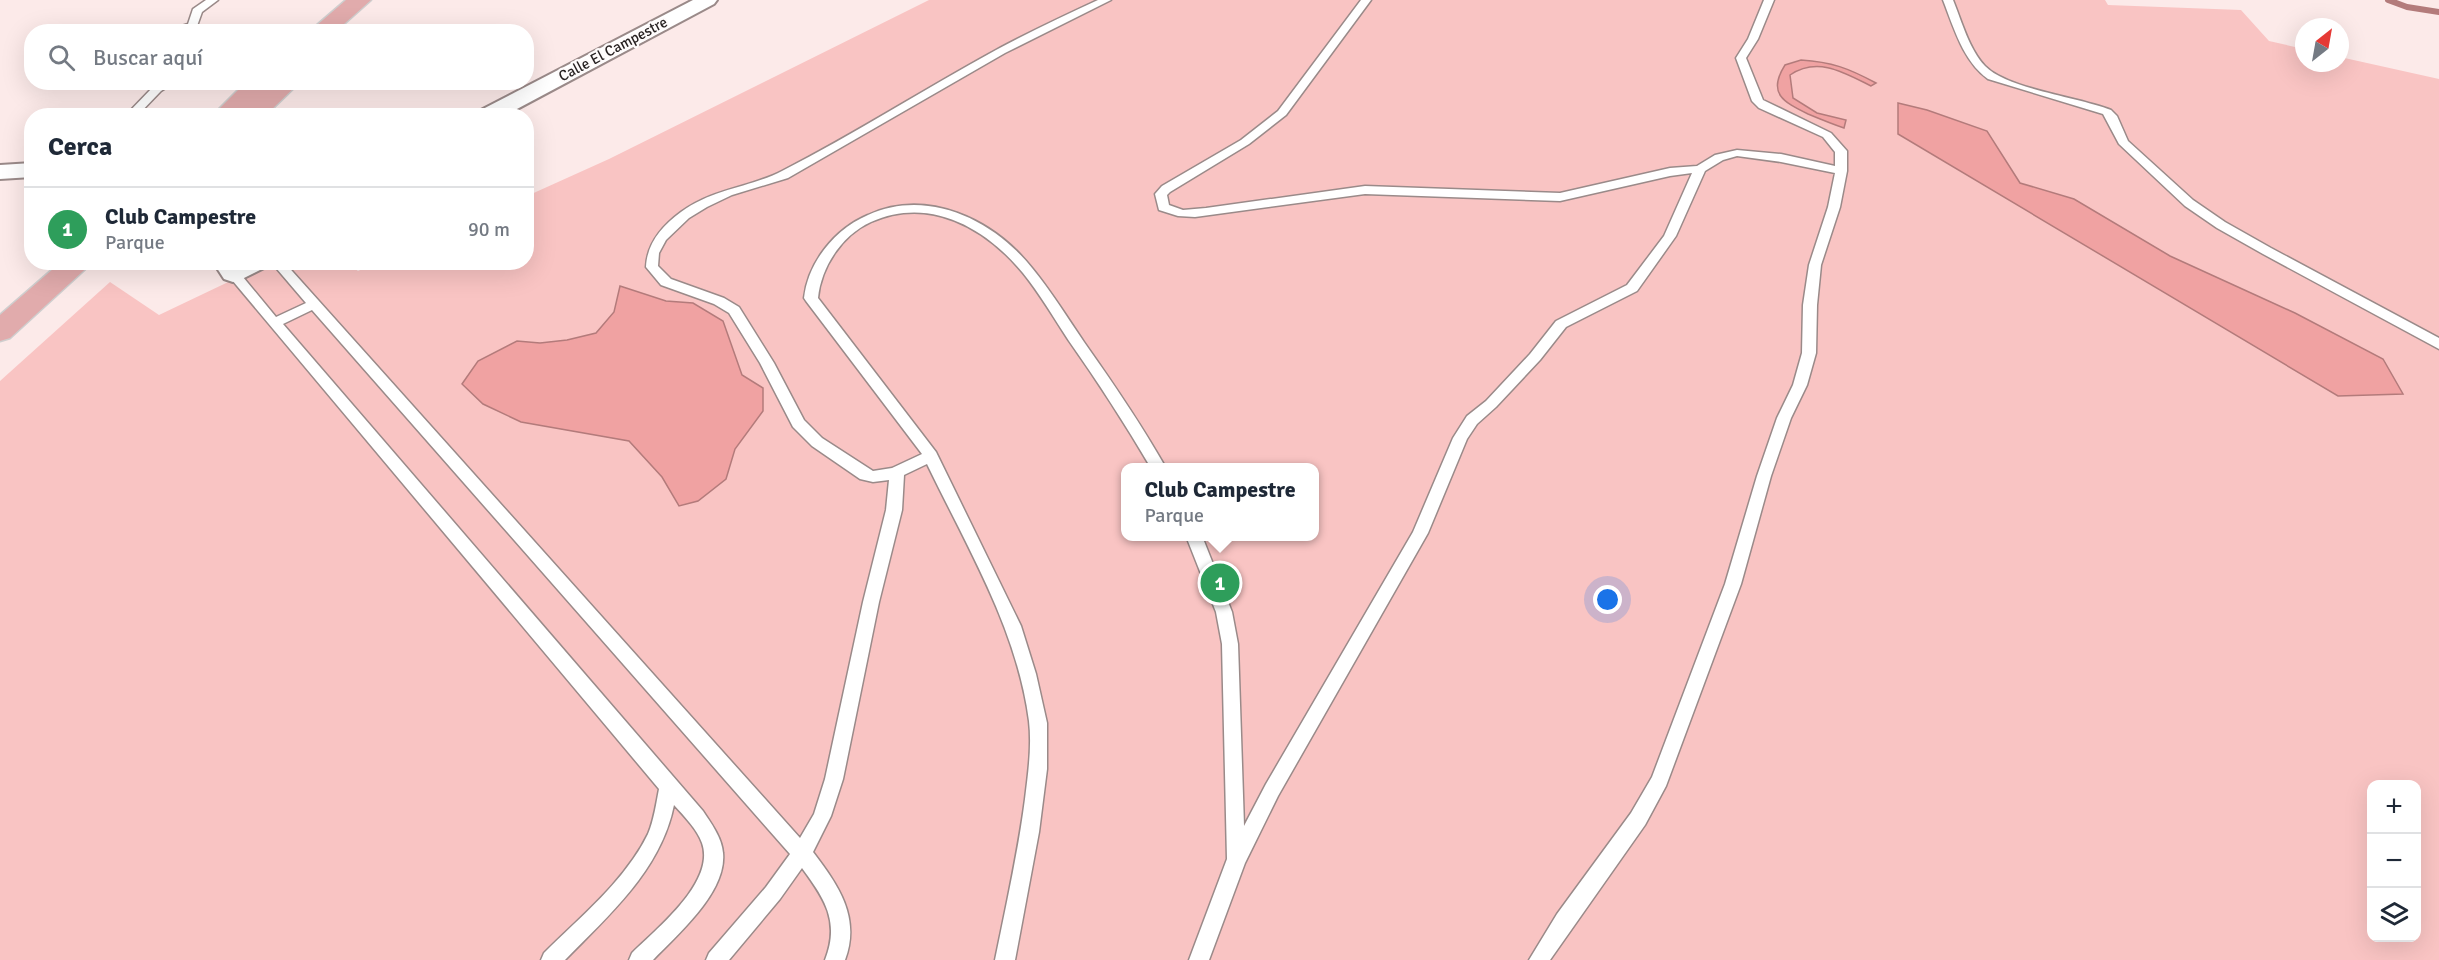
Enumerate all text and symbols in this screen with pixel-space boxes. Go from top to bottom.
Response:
street label: Calle El Campestre [556,13,670,85]
north arrow [2295,18,2349,72]
search box [24,24,534,90]
icon: search [45,41,78,74]
text: Buscar aquí [93,44,203,71]
text: Cerca [48,131,112,163]
text: Club Campestre [105,203,256,230]
text: 1 [62,217,73,242]
text: 90 m [468,217,510,242]
text: Parque [105,230,165,255]
popup [1121,463,1319,541]
text: Club Campestre [1144,476,1296,503]
text: Parque [1144,503,1204,528]
pin: 1 [1200,560,1240,606]
your location [1593,585,1622,614]
map controls [2367,780,2421,942]
button: + [2367,780,2421,834]
button: − [2367,834,2421,888]
button: layers [2367,888,2421,942]

